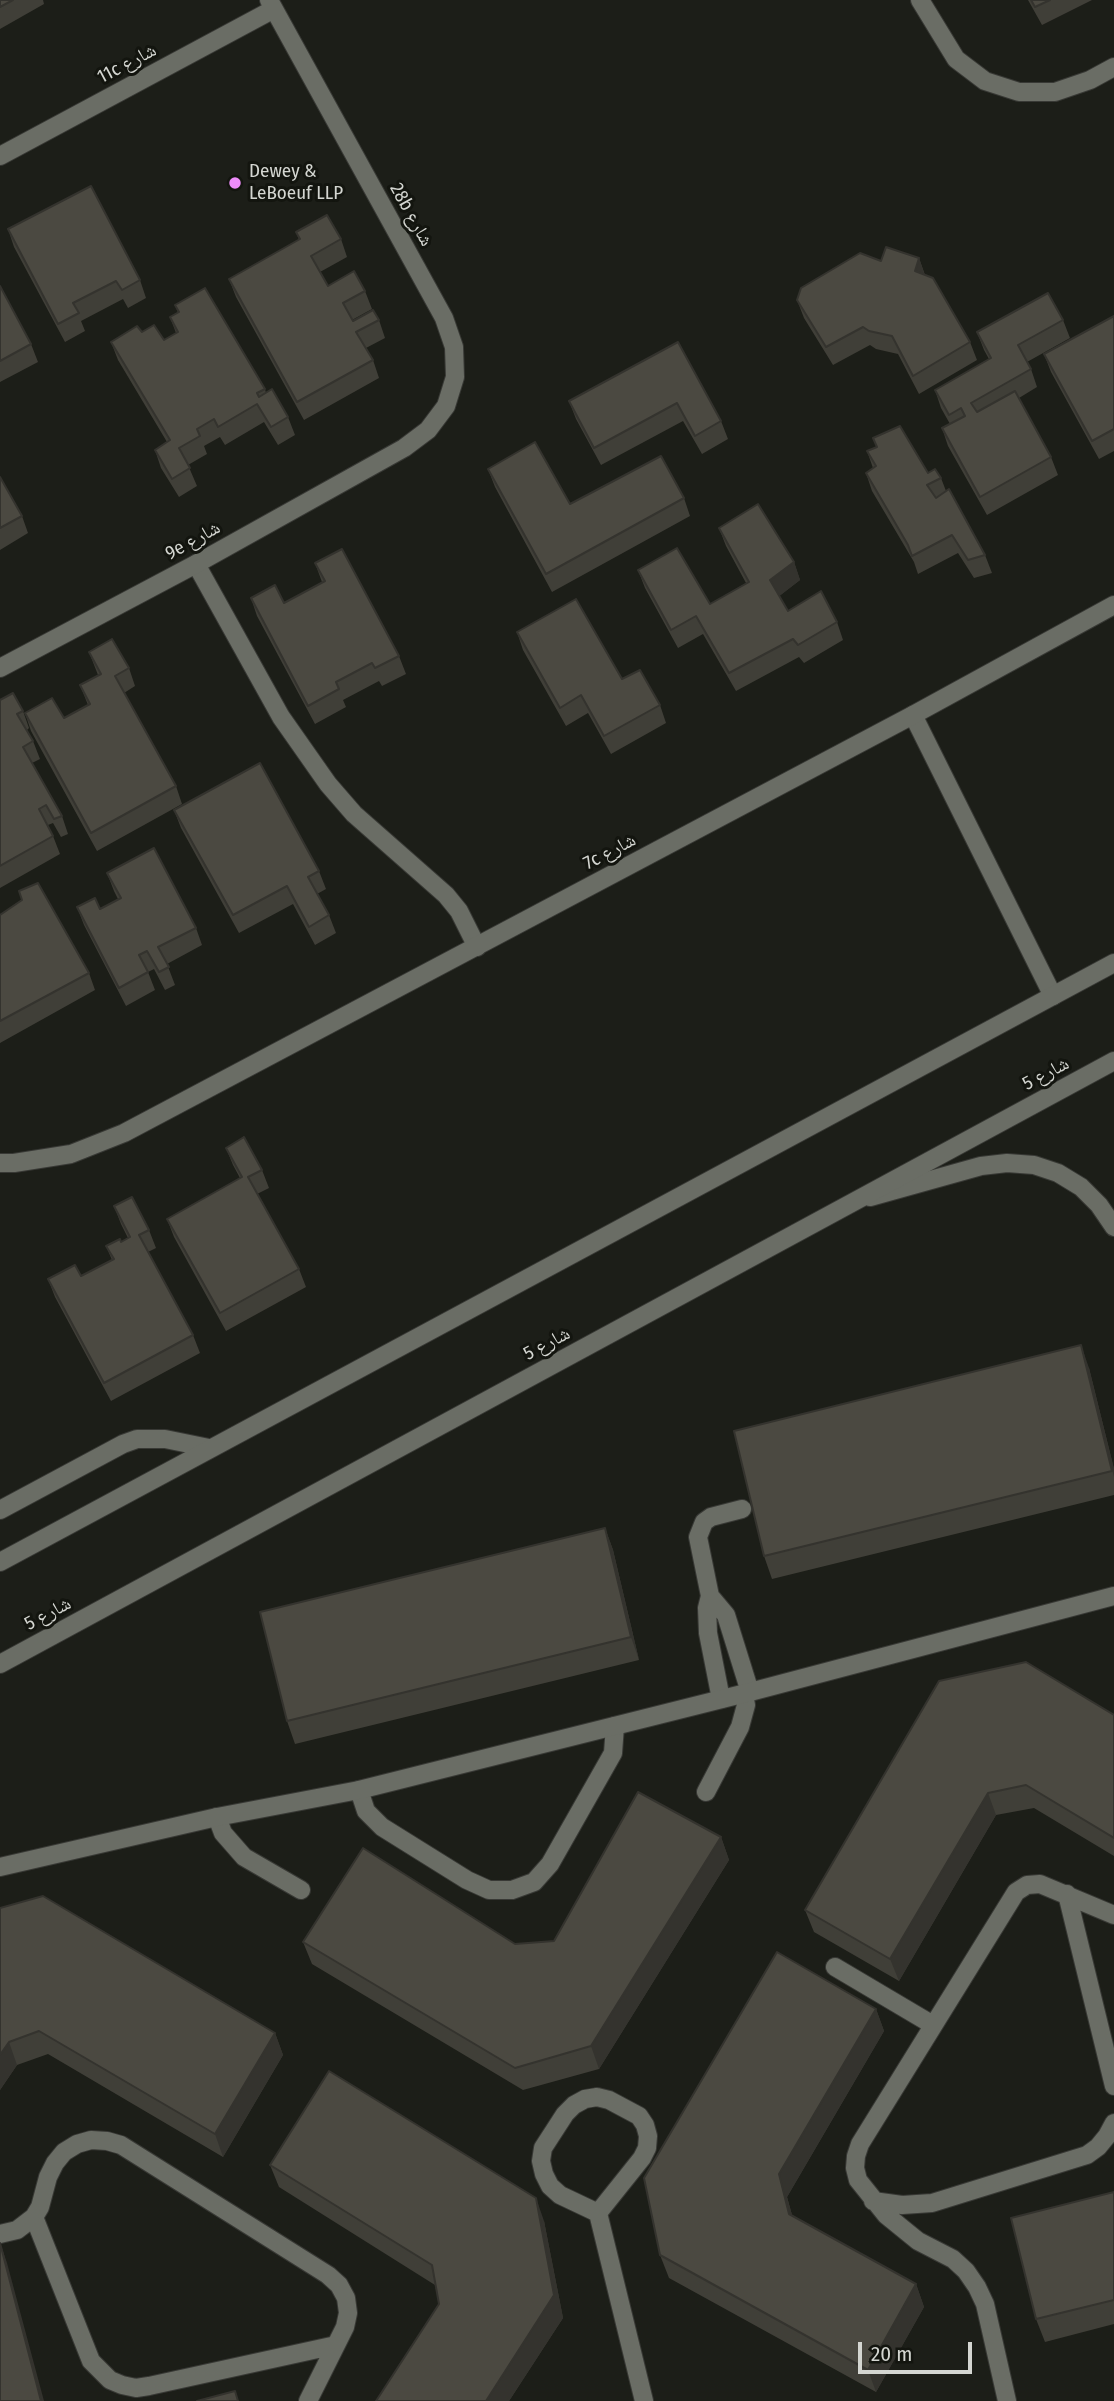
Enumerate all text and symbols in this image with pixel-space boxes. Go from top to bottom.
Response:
street label: 11c شارع [94,39,160,89]
place label: Dewey & LeBoeuf LLP [249,161,343,205]
marker: Dewey & LeBoeuf LLP [227,175,243,191]
street label: 28b شارع [384,179,438,251]
street label: 9e شارع [162,517,224,565]
street label: 7c شارع [580,829,640,875]
street label: شارع 5 [1019,1052,1073,1096]
street label: شارع 5 [520,1322,574,1366]
street label: شارع 5 [21,1592,75,1636]
scale bar [862,2328,976,2372]
text: 20 m [871,2341,912,2367]

